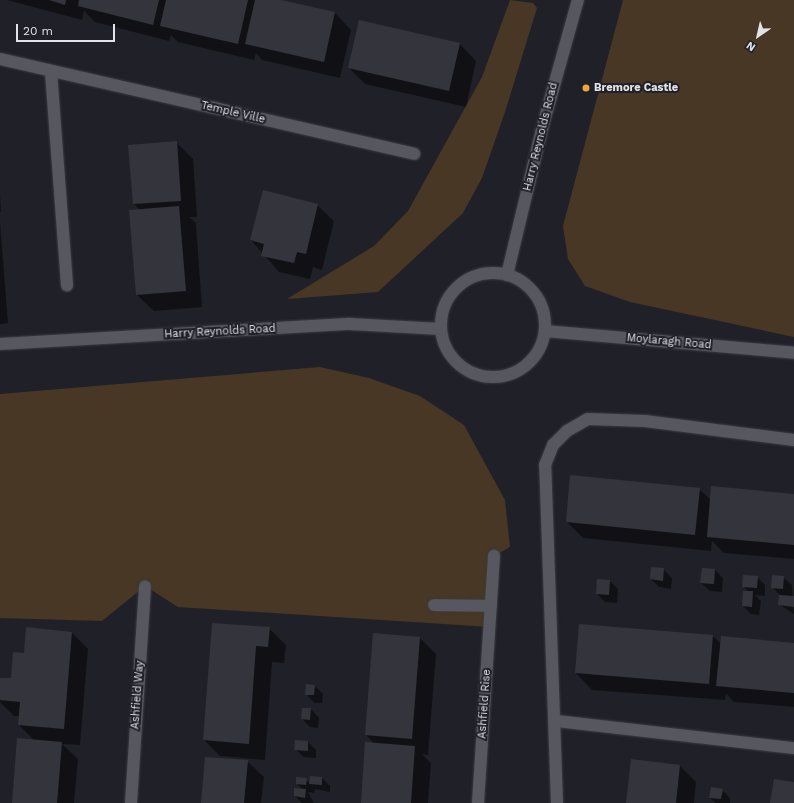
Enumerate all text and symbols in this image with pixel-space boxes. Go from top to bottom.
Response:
scale bar [18,16,117,42]
north arrow [738,16,778,56]
text: 20 m [23,24,53,38]
text: N [744,39,758,54]
street label: Harry Reynolds Road [521,81,561,193]
place label: Bremore Castle [594,81,678,95]
marker: Bremore Castle [581,83,591,93]
street label: Temple Ville [199,99,267,127]
street label: Harry Reynolds Road [164,322,276,342]
street label: Moylaragh Road [626,332,712,352]
street label: Ashfield Way [129,660,147,730]
street label: Ashfield Rise [476,669,494,739]

